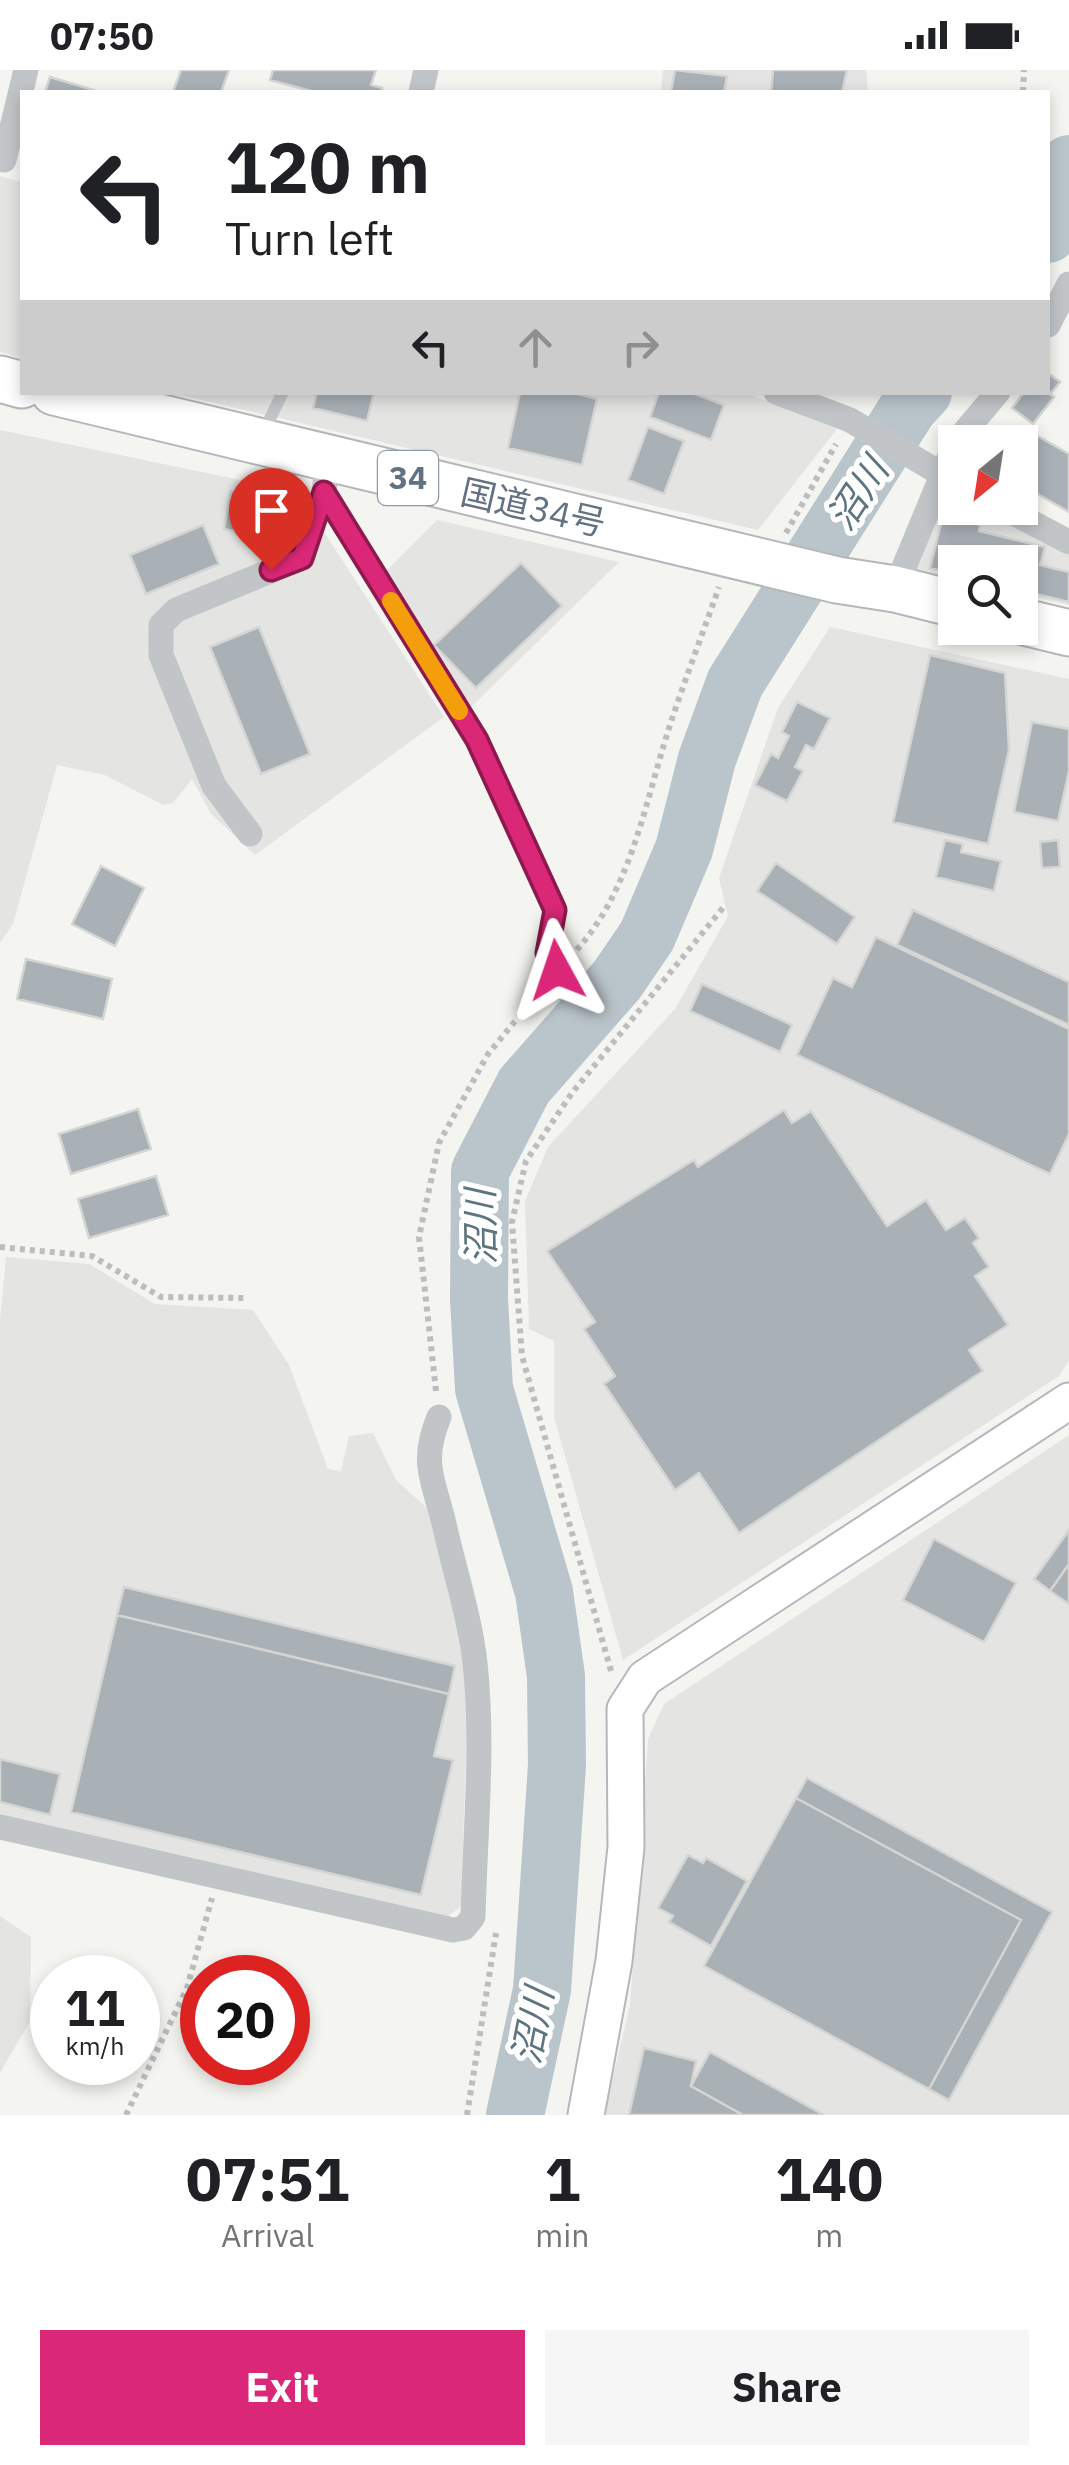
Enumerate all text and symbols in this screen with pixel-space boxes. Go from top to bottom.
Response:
text: 07:50 [50,11,154,60]
text: 120 m [225,121,430,212]
icon: left [60,130,190,260]
text: Turn left [225,209,394,267]
icon: left [403,320,458,375]
icon: ahead [508,320,563,375]
icon: right [613,320,668,375]
north arrow [938,425,1038,525]
map controls [938,425,1038,645]
water label: 沼川 [815,445,900,538]
road number: 34 [378,451,438,505]
pin [229,468,314,571]
street label: 国道34号 [456,468,610,546]
icon: arrive [244,483,299,538]
button: search [938,545,1038,645]
position arrow [505,918,609,1022]
water label: 沼川 [454,1185,505,1265]
speed limit sign: 20 [180,1955,310,2085]
text: 11 [65,1975,125,2040]
water label: 沼川 [500,1980,564,2068]
text: km/h [66,2029,124,2062]
text: 07:51 [186,2139,350,2218]
text: 1 [544,2139,580,2218]
text: 140 [775,2139,883,2218]
text: Arrival [221,2214,314,2256]
text: min [535,2214,589,2256]
text: m [815,2214,843,2256]
button: Exit [40,2330,525,2445]
button: Share [545,2330,1029,2445]

